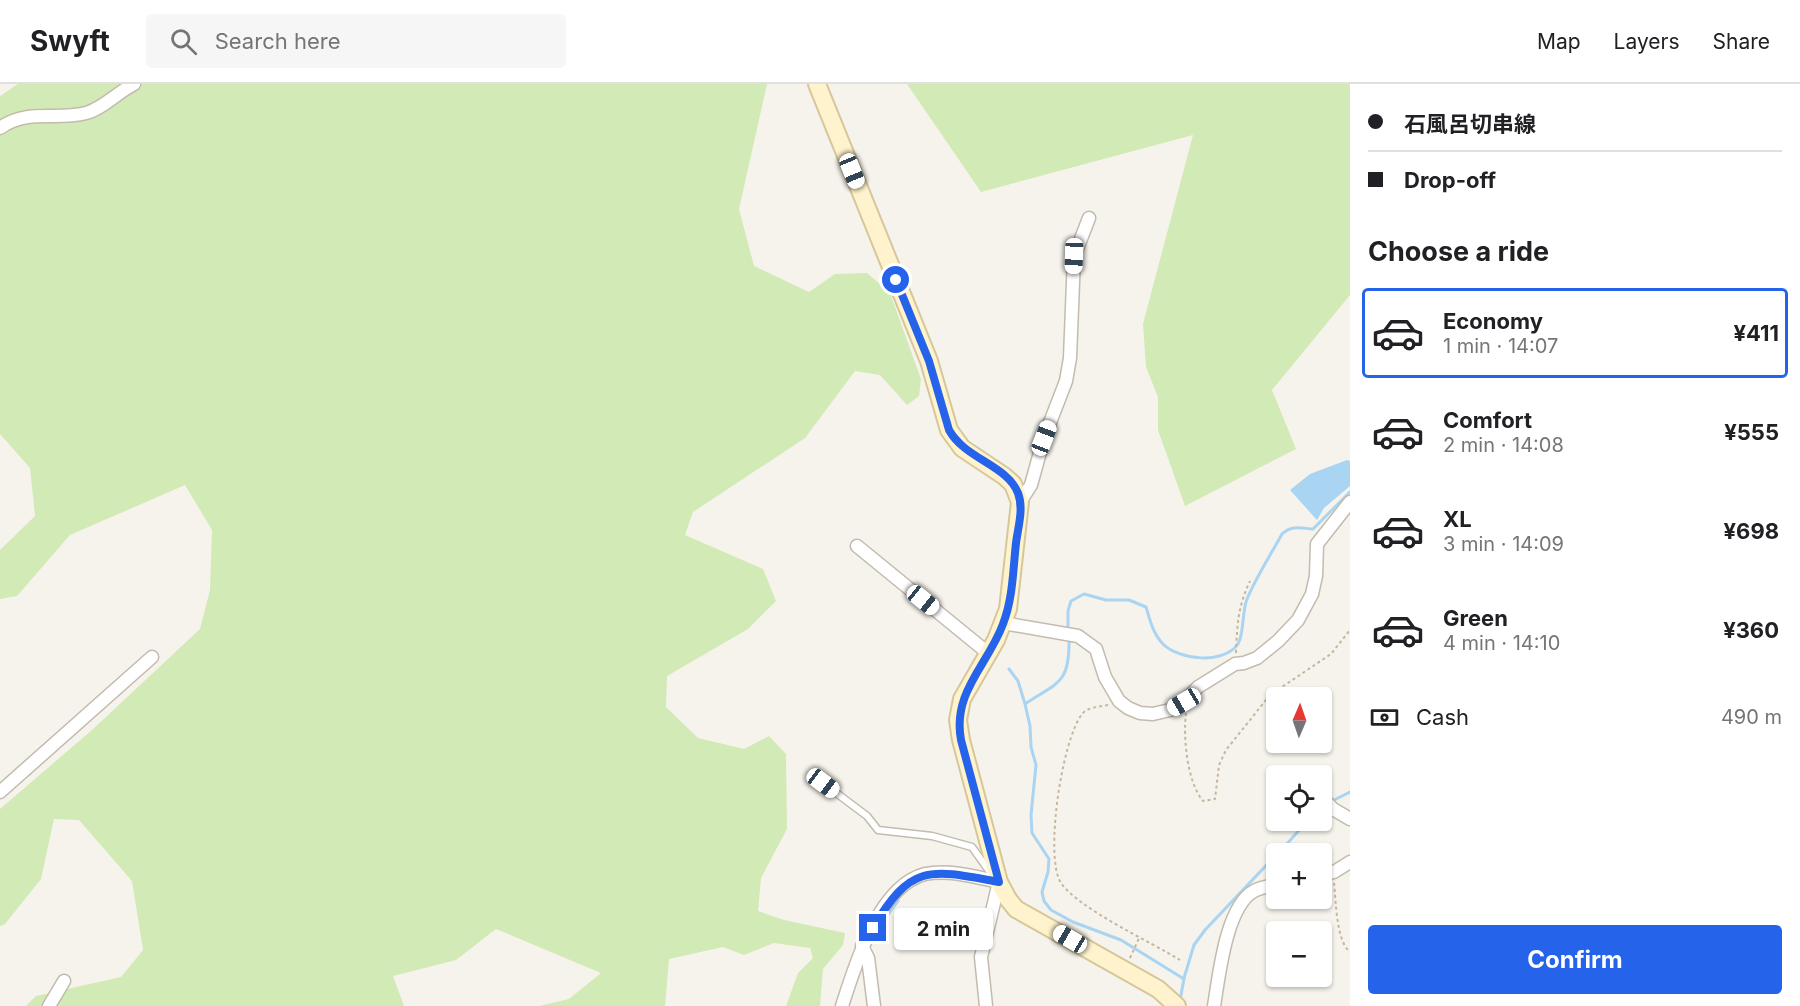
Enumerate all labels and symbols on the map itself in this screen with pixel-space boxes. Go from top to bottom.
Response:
car [837,151,867,191]
car [1064,238,1084,274]
route start [882,266,909,293]
car [1029,418,1059,458]
car [903,582,943,618]
car [1164,685,1204,719]
north arrow [1266,687,1332,753]
car [803,765,843,801]
callout: 2 min [894,907,993,949]
route end [859,914,886,941]
car [1050,922,1090,956]

